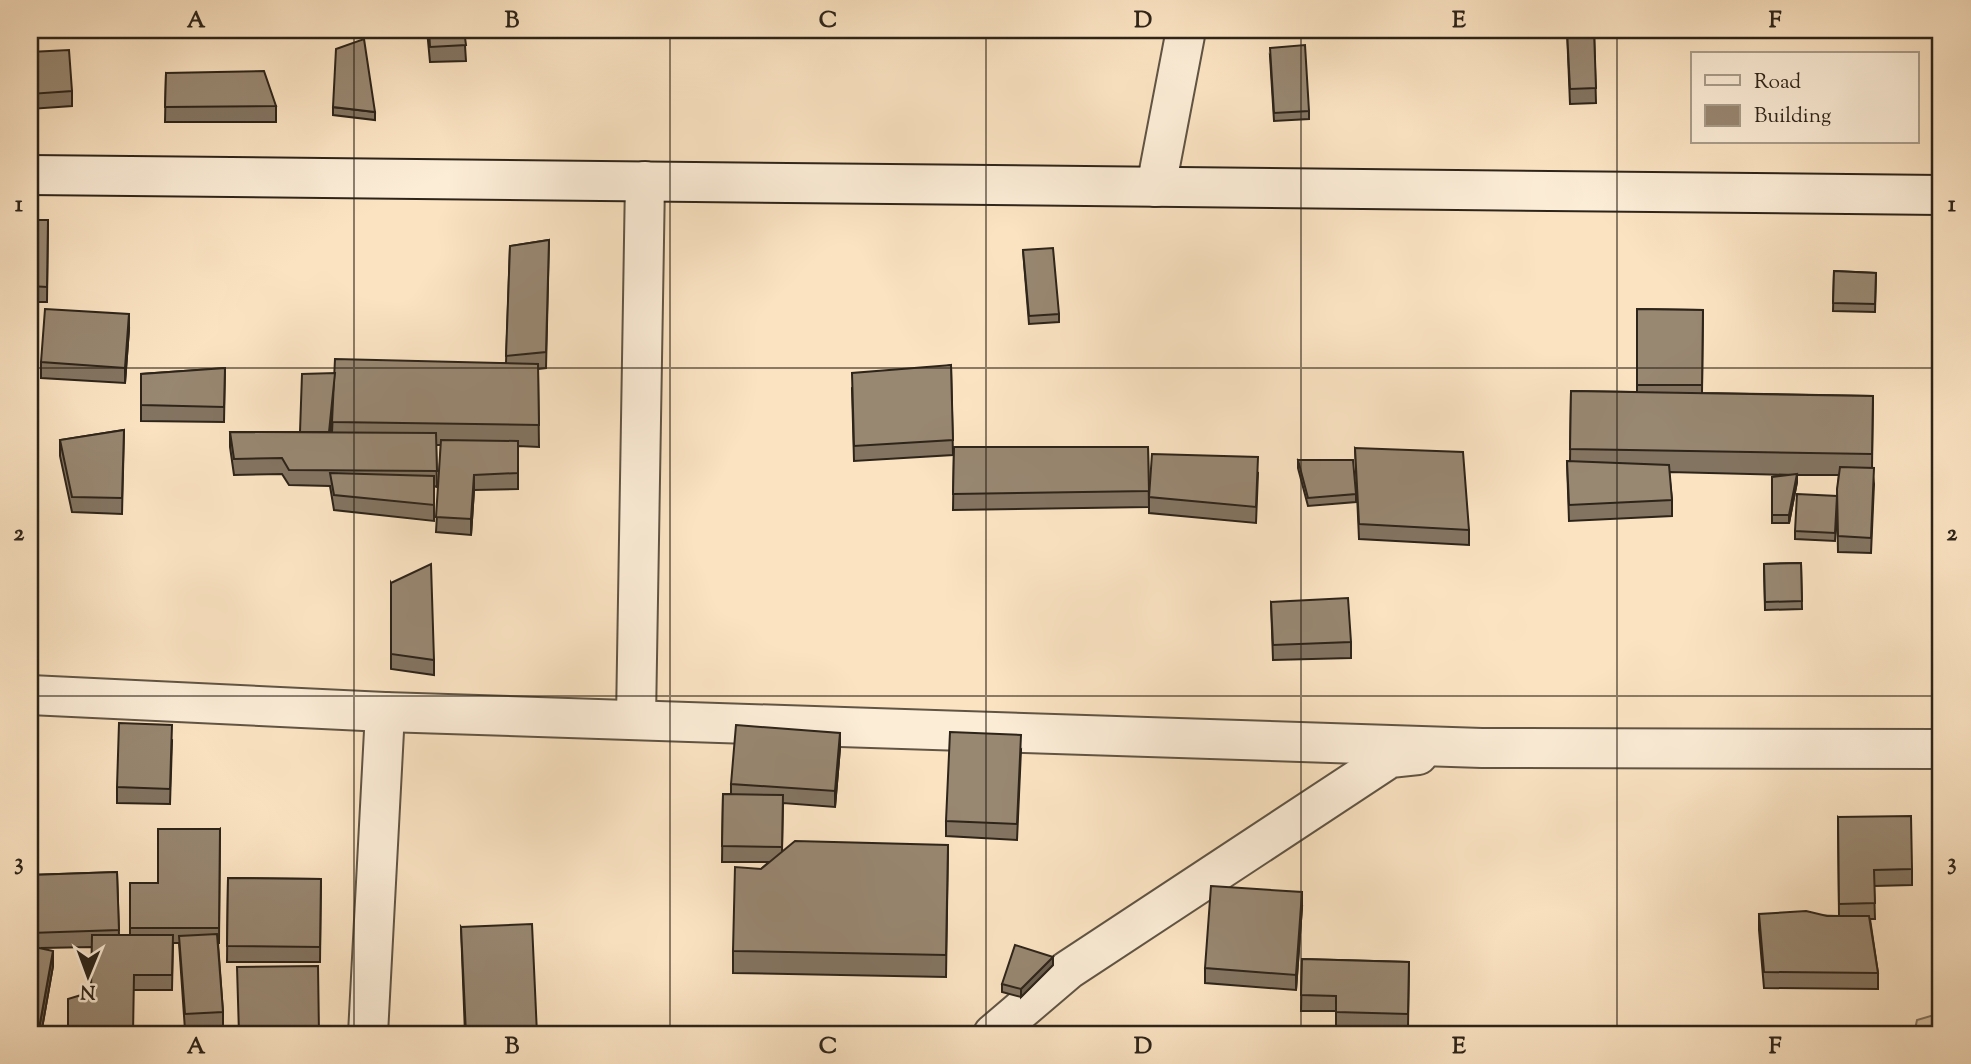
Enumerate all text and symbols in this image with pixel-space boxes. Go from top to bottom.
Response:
text: A [187,5,206,38]
text: B [505,5,520,38]
text: C [819,5,837,38]
text: D [1134,5,1152,38]
text: E [1452,5,1466,38]
text: F [1769,5,1782,38]
legend [1691,52,1918,144]
text: Road [1754,68,1801,98]
text: Building [1754,102,1831,132]
text: 1 [15,189,23,222]
text: 1 [1948,189,1956,222]
text: 2 [14,518,25,551]
text: 2 [1947,518,1958,551]
text: 3 [14,847,24,880]
text: 3 [1947,847,1957,880]
north arrow [52,942,122,1012]
text: N [80,977,96,1004]
text: A [187,1031,206,1064]
text: B [505,1031,520,1064]
text: C [819,1031,837,1064]
text: D [1134,1031,1152,1064]
text: E [1452,1031,1466,1064]
text: F [1769,1031,1782,1064]

